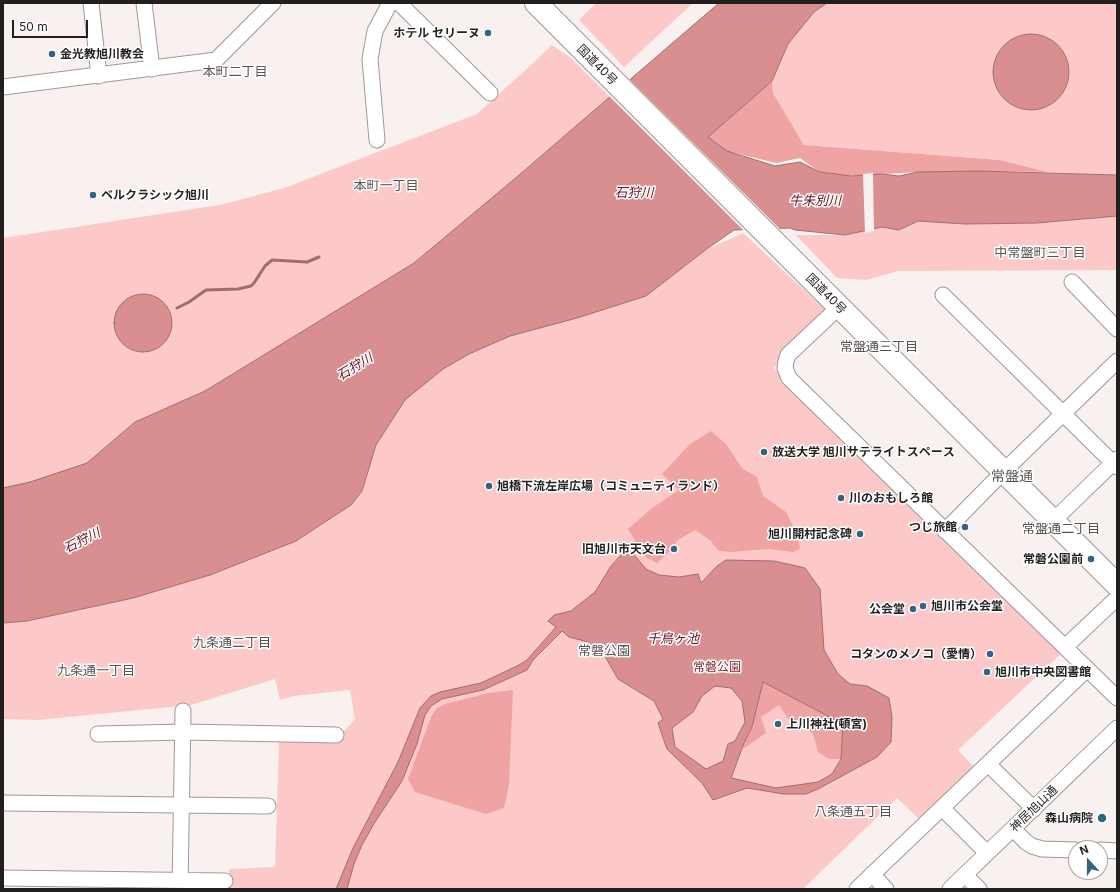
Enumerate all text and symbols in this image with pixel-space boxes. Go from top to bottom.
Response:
scale bar [14,12,90,38]
text: 50 m [19,19,48,34]
place label: ホテル セリーヌ [393,26,480,40]
marker: ホテル セリーヌ [483,28,493,38]
street label: 国道40号 [574,42,620,88]
place label: 金光教旭川教会 [60,47,144,61]
marker: 金光教旭川教会 [47,49,57,59]
district label: 本町二丁目 [203,64,267,80]
district label: 本町一丁目 [354,178,418,194]
water label: 石狩川 [615,185,653,201]
place label: ベルクラシック旭川 [101,188,209,202]
marker: ベルクラシック旭川 [88,190,98,200]
water label: 牛朱別川 [789,193,841,209]
district label: 中常盤町三丁目 [995,245,1085,261]
street label: 国道40号 [803,271,849,317]
district label: 常盤通三丁目 [840,339,918,355]
water label: 石狩川 [334,350,376,384]
place label: 放送大学 旭川サテライトスペース [772,445,955,459]
marker: 放送大学 旭川サテライトスペース [759,447,769,457]
district label: 常盤通 [991,469,1033,485]
place label: 旭橋下流左岸広場（コミュニティランド） [497,479,725,493]
marker: 旭橋下流左岸広場（コミュニティランド） [484,481,494,491]
place label: 川のおもしろ館 [849,491,933,505]
marker: 川のおもしろ館 [836,493,846,503]
place label: つじ旅館 [909,520,957,534]
district label: 常盤通二丁目 [1022,521,1100,537]
marker: つじ旅館 [960,522,970,532]
water label: 石狩川 [61,525,103,557]
place label: 旭川開村記念碑 [768,527,852,541]
marker: 旭川開村記念碑 [855,529,865,539]
place label: 旧旭川市天文台 [582,542,666,556]
marker: 旧旭川市天文台 [669,544,679,554]
place label: 常磐公園前 [1023,552,1083,566]
marker: 常磐公園前 [1086,554,1096,564]
place label: 旭川市公会堂 [931,599,1003,613]
marker: 旭川市公会堂 [918,601,928,611]
place label: 公会堂 [869,602,905,616]
marker: 公会堂 [908,604,918,614]
water label: 千鳥ヶ池 [647,631,699,647]
district label: 九条通二丁目 [193,635,271,651]
district label: 常磐公園 [578,643,630,659]
place label: コタンのメノコ（愛情） [850,647,982,661]
marker: コタンのメノコ（愛情） [985,649,995,659]
park label: 常磐公園 [693,660,741,674]
district label: 九条通一丁目 [57,663,135,679]
place label: 旭川市中央図書館 [995,665,1091,679]
marker: 旭川市中央図書館 [982,667,992,677]
place label: 上川神社(頓宮) [786,717,867,731]
marker: 上川神社(頓宮) [773,719,783,729]
street label: 神居旭山通 [1007,783,1061,835]
district label: 八条通五丁目 [814,804,892,820]
place label: 森山病院 [1045,811,1093,825]
marker: 森山病院 [1096,812,1108,824]
north arrow [1068,840,1108,880]
text: N [1078,842,1090,858]

